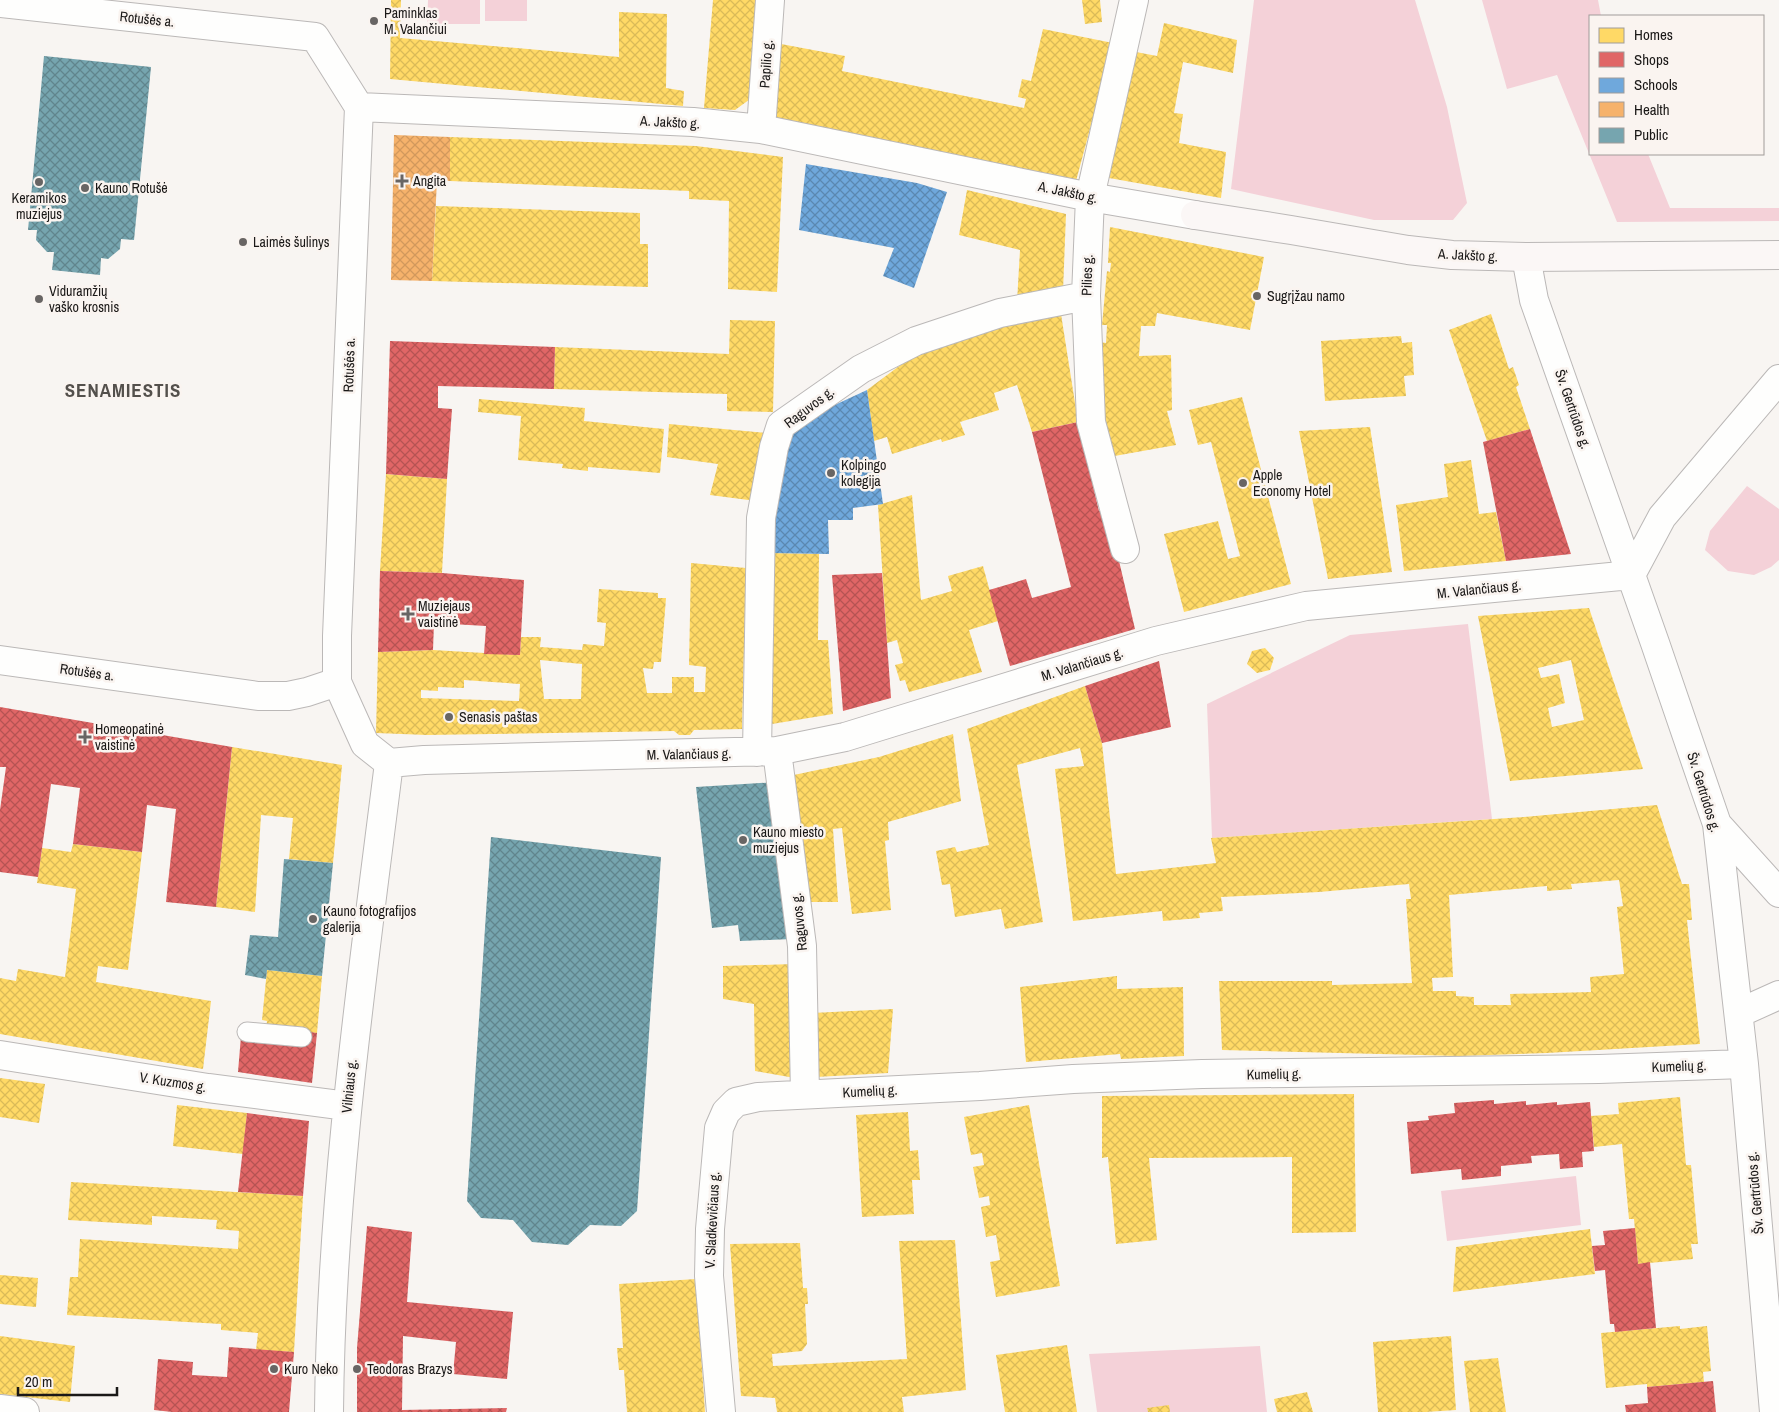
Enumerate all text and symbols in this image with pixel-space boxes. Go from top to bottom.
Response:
place label: Paminklas M. Valančiui [384,4,447,38]
street label: Rotušės a. [119,7,175,31]
marker: Paminklas M. Valančiui [368,15,380,27]
legend [1589,15,1764,155]
text: Homes [1634,24,1673,45]
street label: Papilio g. [755,39,777,89]
text: Shops [1634,49,1669,70]
text: Schools [1634,74,1678,95]
text: Health [1634,99,1670,120]
street label: A. Jakšto g. [639,111,700,133]
text: Public [1634,124,1668,145]
place label: Angita [412,172,447,190]
marker: Angita [395,174,409,188]
marker: Keramikos muziejus [33,176,45,188]
street label: A. Jakšto g. [1036,177,1099,207]
place label: Kauno Rotušė [95,179,168,197]
marker: Kauno Rotušė [79,182,91,194]
place label: Keramikos muziejus [12,189,67,223]
place label: Laimės šulinys [253,233,330,251]
marker: Laimės šulinys [237,236,249,248]
street label: A. Jakšto g. [1437,244,1498,266]
street label: Pilies g. [1077,254,1097,296]
place label: Viduramžių vaško krosnis [49,282,119,316]
place label: Sugrįžau namo [1267,287,1345,305]
marker: Sugrįžau namo [1251,290,1263,302]
marker: Viduramžių vaško krosnis [33,293,45,305]
street label: Rotušės a. [339,337,359,393]
street label: Šv. Gertrūdos g. [1551,367,1595,451]
district label: SENAMIESTIS [65,377,181,403]
street label: Raguvos g. [780,382,838,432]
place label: Kolpingo kolegija [841,456,886,490]
place label: Apple Economy Hotel [1252,466,1331,500]
marker: Kolpingo kolegija [825,467,837,479]
marker: Apple Economy Hotel [1237,477,1249,489]
street label: M. Valančiaus g. [1436,576,1522,602]
place label: Muziejaus vaistinė [418,597,471,631]
marker: Muziejaus vaistinė [402,608,414,620]
street label: M. Valančiaus g. [1039,643,1125,685]
street label: Rotušės a. [59,659,115,685]
place label: Senasis paštas [459,708,538,726]
marker: Senasis paštas [443,711,455,723]
place label: Homeopatinė vaistinė [95,720,164,754]
marker: Homeopatinė vaistinė [79,731,91,743]
street label: M. Valančiaus g. [647,744,731,764]
street label: Šv. Gertrūdos g. [1683,750,1725,834]
place label: Kauno miesto muziejus [753,823,824,857]
marker: Kauno miesto muziejus [737,834,749,846]
street label: Raguvos g. [787,892,811,952]
place label: Kauno fotografijos galerija [323,902,416,936]
marker: Kauno fotografijos galerija [307,913,319,925]
street label: Kumelių g. [1651,1056,1707,1076]
street label: Vilniaus g. [337,1058,361,1114]
street label: Kumelių g. [1246,1065,1302,1083]
street label: V. Kuzmos g. [138,1068,208,1096]
street label: Kumelių g. [842,1081,898,1101]
street label: Šv. Gertrūdos g. [1742,1151,1768,1235]
street label: V. Sladkevičiaus g. [700,1171,724,1269]
place label: Kuro Neko [284,1360,338,1378]
place label: Teodoras Brazys [367,1360,453,1378]
marker: Kuro Neko [268,1363,280,1375]
marker: Teodoras Brazys [351,1363,363,1375]
scale bar [18,1364,116,1396]
text: 20 m [25,1371,52,1392]

